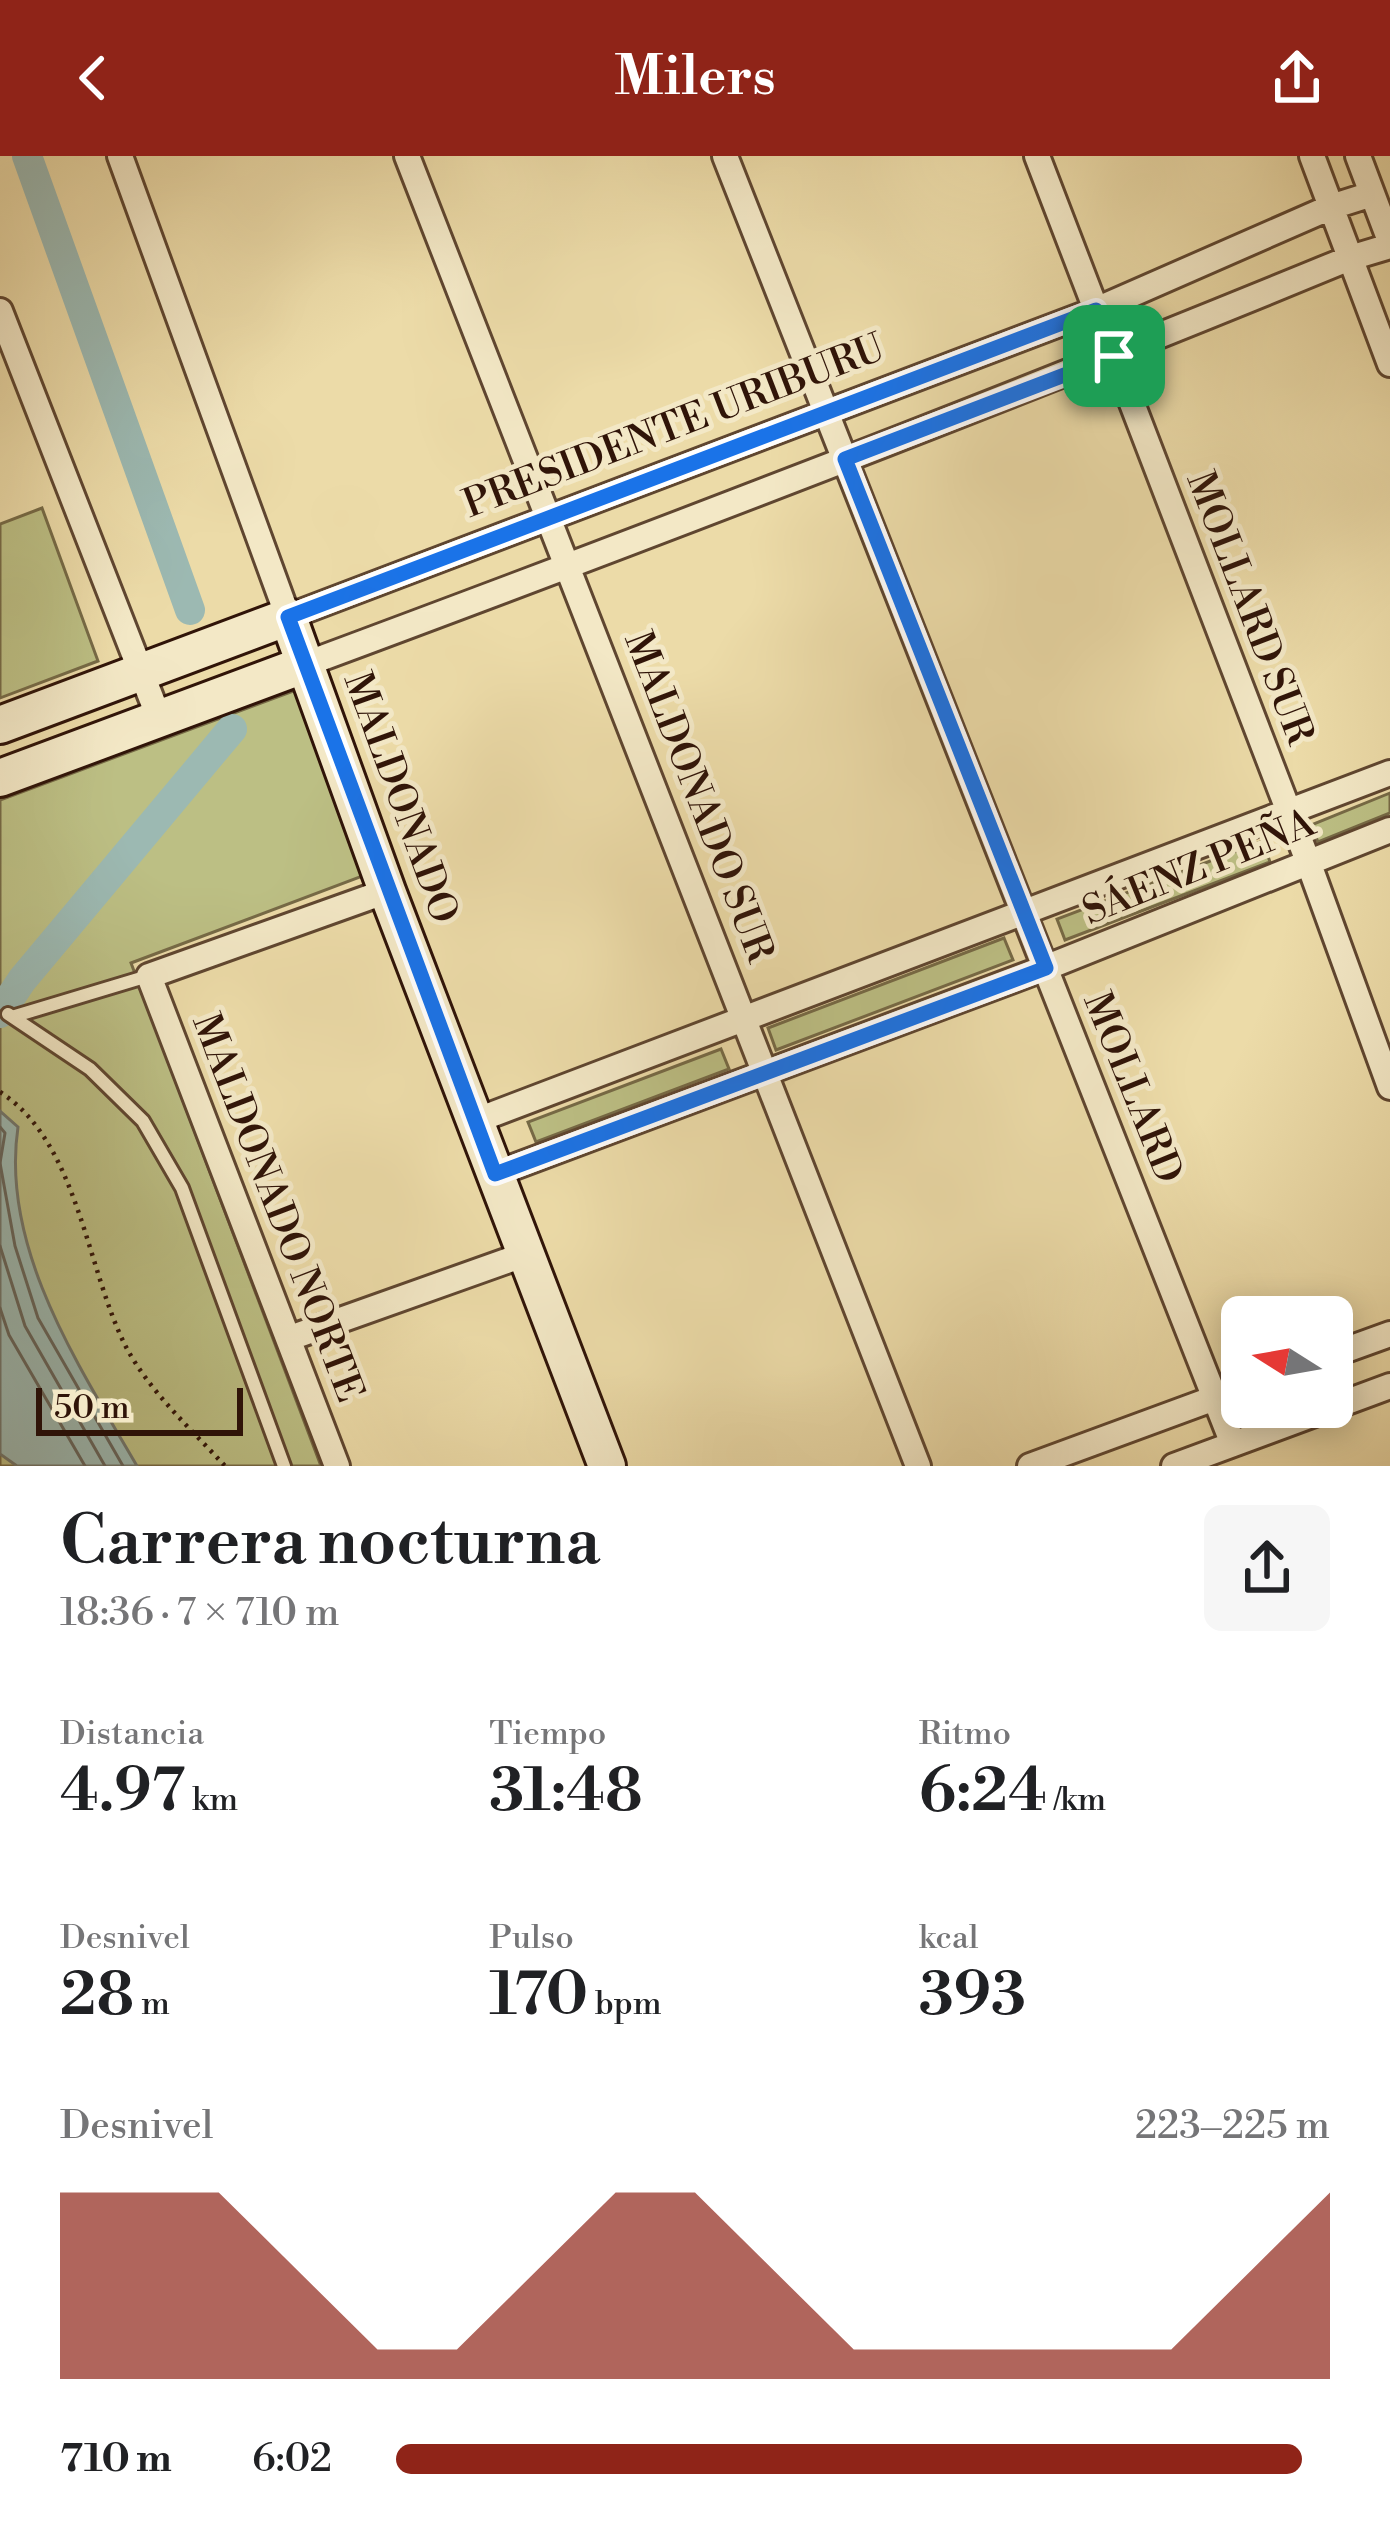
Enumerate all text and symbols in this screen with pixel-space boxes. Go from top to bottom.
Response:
text: Milers [614,44,776,112]
icon: back [60,45,126,111]
icon: share [1264,45,1330,111]
pin [1063,305,1165,407]
icon: arrive [1081,323,1147,389]
street label: PRESIDENTE URIBURU [457,324,892,530]
street label: MOLLARD SUR [1174,465,1324,752]
street label: MALDONADO SUR [612,625,784,970]
street label: MALDONADO [332,666,468,930]
street label: SÁENZ PEÑA [1075,797,1323,937]
street label: MOLLARD [1071,985,1193,1191]
street label: MALDONADO NORTE [180,1007,374,1409]
north arrow [1221,1296,1353,1428]
map controls [1221,1296,1353,1428]
scale bar [36,1382,243,1435]
text: 50 m [54,1388,130,1429]
text: Carrera nocturna [60,1502,600,1585]
button: share [1204,1505,1330,1631]
text: 18:36 · 7 × 710 m [60,1589,339,1638]
text: Distancia [60,1714,204,1755]
text: Tiempo [489,1714,606,1755]
text: Ritmo [919,1714,1011,1755]
text: 4.97 [60,1755,185,1830]
text: 31:48 [489,1755,643,1830]
text: 6:24 [919,1755,1047,1830]
text: km [185,1780,238,1821]
text: /km [1047,1780,1106,1821]
text: Desnivel [60,1918,190,1959]
text: Pulso [489,1918,574,1959]
text: kcal [919,1918,979,1959]
text: 28 [60,1959,134,2034]
text: 170 [489,1959,588,2034]
text: 393 [919,1959,1026,2034]
text: m [134,1984,170,2025]
text: bpm [588,1984,662,2025]
text: Desnivel [60,2102,213,2151]
text: 223–225 m [1135,2102,1330,2151]
text: 710 m [60,2435,172,2484]
text: 6:02 [252,2435,332,2484]

